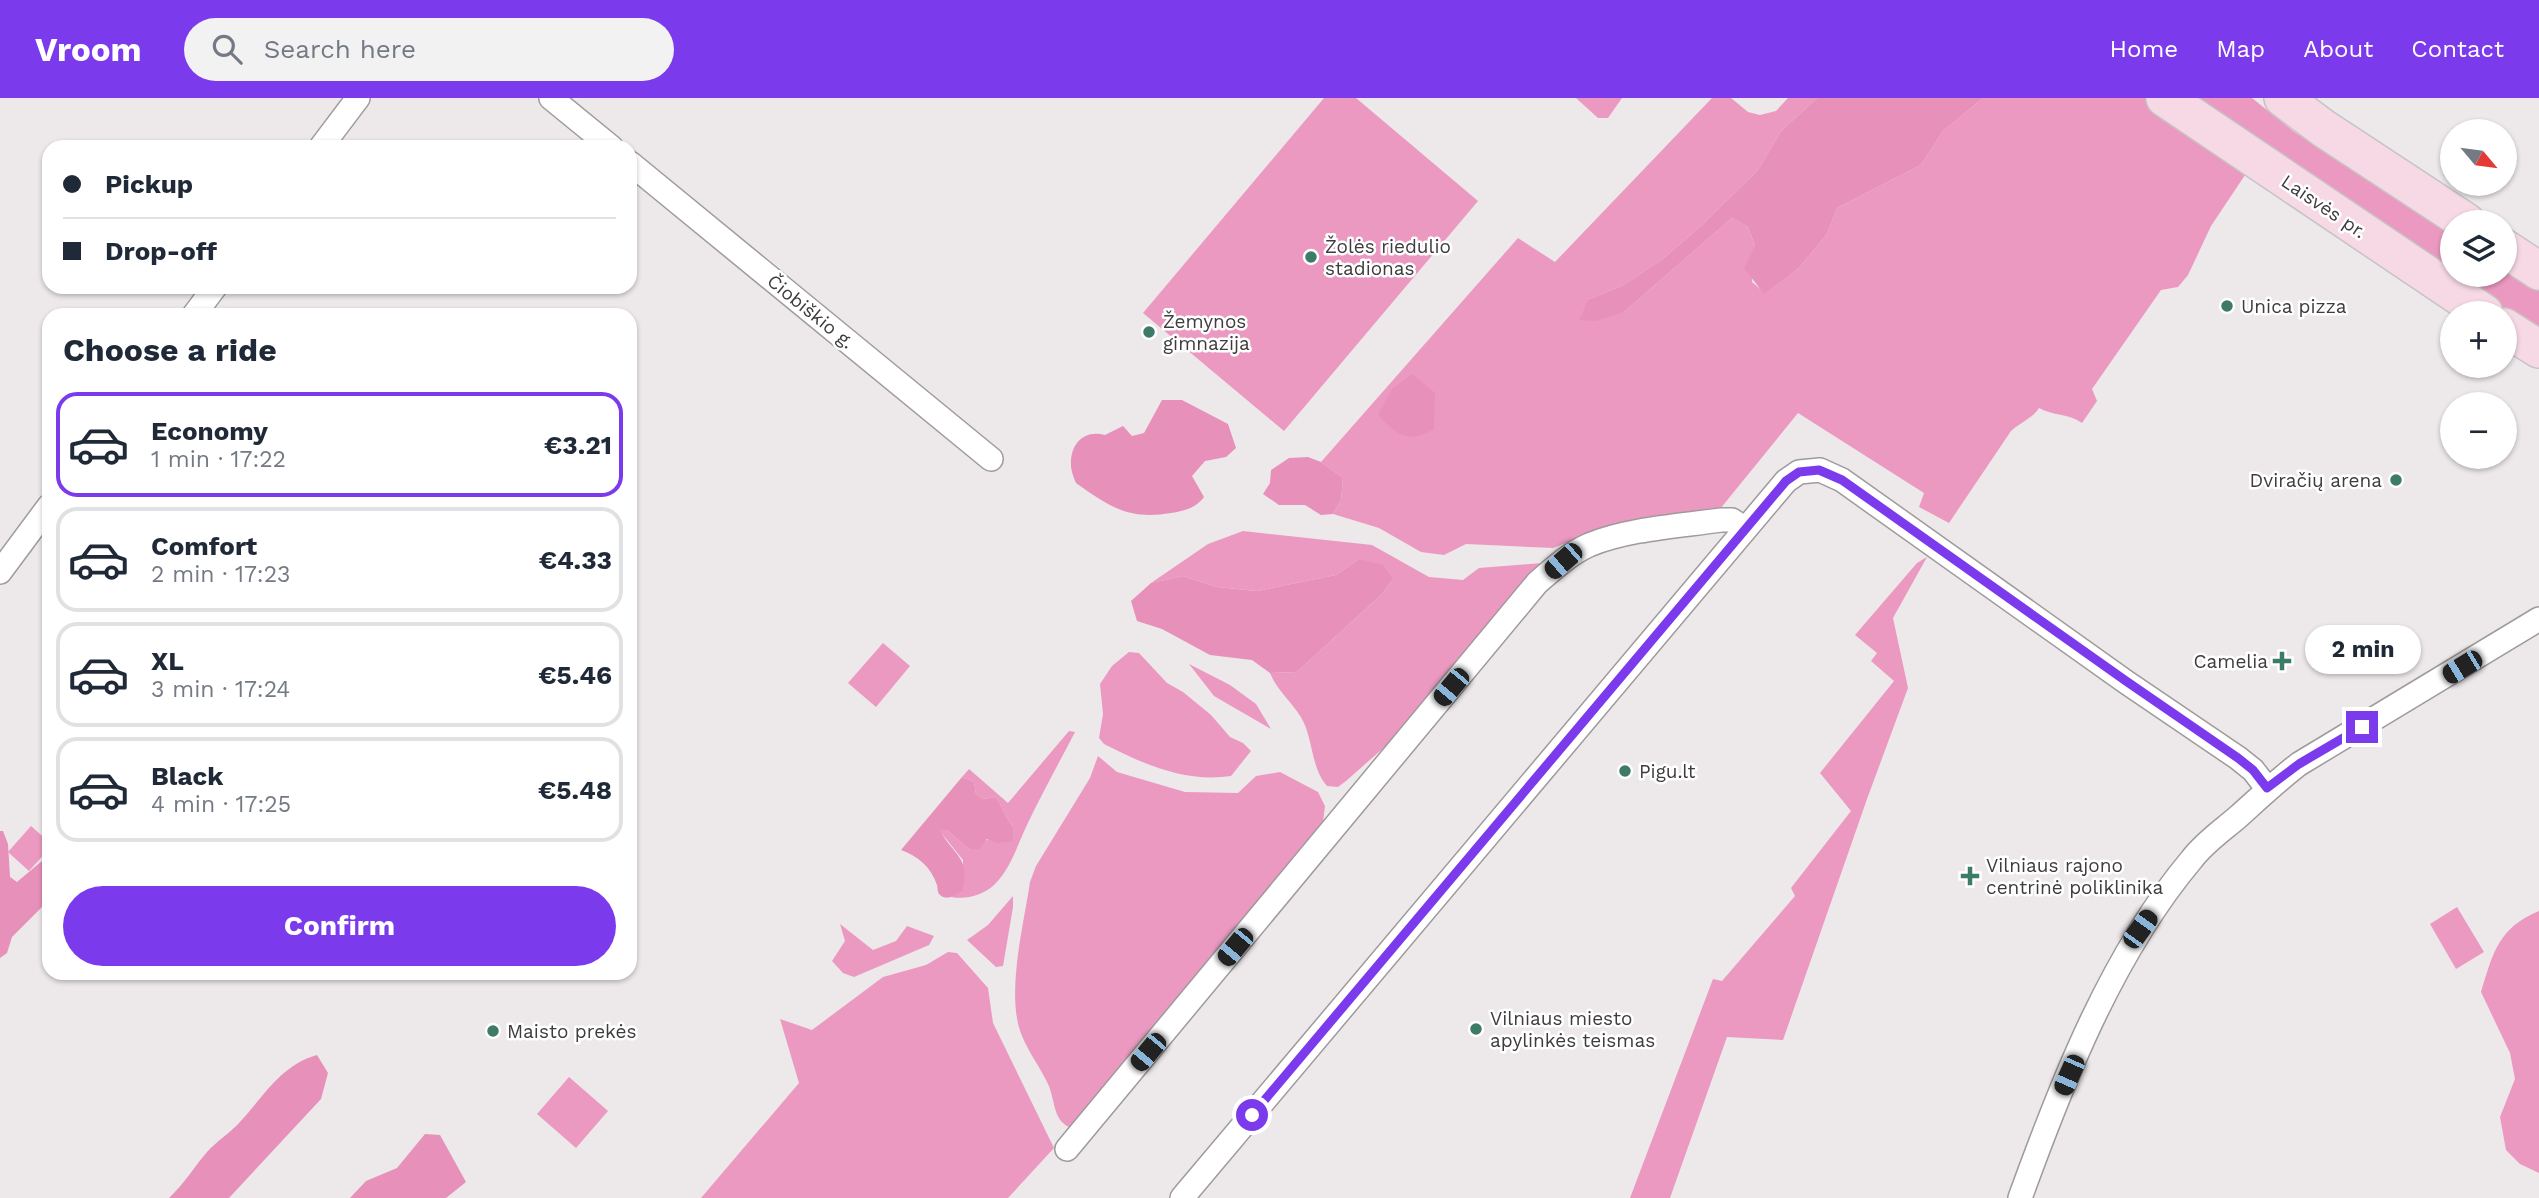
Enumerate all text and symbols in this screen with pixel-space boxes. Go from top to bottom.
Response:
search box [184,18,674,81]
text: Vroom [35,30,142,69]
icon: search [208,30,246,68]
text: Search here [264,34,416,64]
text: Home [2110,35,2178,63]
text: Map [2216,35,2265,63]
text: About [2303,35,2373,63]
text: Contact [2411,35,2504,63]
north arrow [2440,119,2516,196]
map controls [2440,119,2517,469]
text: Pickup [105,169,193,199]
street label: Laisvės pr. [2277,170,2371,243]
button: layers [2440,210,2517,287]
place label: Žolės riedulio stadionas [1325,235,1451,280]
text: Drop-off [105,236,217,266]
marker: Žolės riedulio stadionas [1303,249,1319,265]
street label: Čiobiškio g. [763,269,859,353]
place label: Unica pizza [2241,295,2347,318]
marker: Unica pizza [2219,298,2235,314]
button: + [2440,301,2517,378]
place label: Žemynos gimnazija [1163,310,1250,355]
marker: Žemynos gimnazija [1141,324,1157,340]
text: Choose a ride [63,331,277,369]
button: − [2440,392,2517,469]
icon: car [67,413,130,476]
text: Economy [151,416,268,446]
text: €3.21 [544,430,612,460]
text: 1 min · 17:22 [151,446,286,473]
place label: Dviračių arena [2250,469,2382,492]
marker: Dviračių arena [2388,472,2404,488]
icon: car [67,528,130,591]
text: Comfort [151,531,257,561]
car [1541,539,1586,583]
text: €4.33 [539,545,612,575]
text: 2 min · 17:23 [151,561,290,588]
callout: 2 min [2304,626,2420,674]
text: 2 min [2332,636,2394,663]
icon: car [67,643,130,706]
text: XL [151,646,184,676]
car [2439,647,2486,687]
place label: Camelia [2194,650,2268,673]
marker: Camelia [2274,653,2290,669]
text: €5.46 [538,660,612,690]
car [1430,664,1473,710]
text: 3 min · 17:24 [151,676,290,703]
route end [2346,711,2378,743]
icon: car [67,758,130,821]
place label: Pigu.lt [1639,760,1696,783]
text: Black [151,761,223,791]
marker: Pigu.lt [1617,763,1633,779]
text: €5.48 [538,775,612,805]
text: 4 min · 17:25 [151,791,291,818]
place label: Vilniaus rajono centrinė poliklinika [1986,854,2163,899]
marker: Vilniaus rajono centrinė poliklinika [1960,866,1980,886]
button: Confirm [63,886,616,966]
car [2120,906,2161,952]
car [1214,924,1257,970]
place label: Vilniaus miesto apylinkės teismas [1490,1007,1655,1052]
place label: Maisto prekės [507,1020,637,1043]
marker: Vilniaus miesto apylinkės teismas [1468,1021,1484,1037]
marker: Maisto prekės [485,1023,501,1039]
car [1127,1029,1170,1075]
car [2051,1052,2088,1098]
route start [1236,1099,1268,1131]

